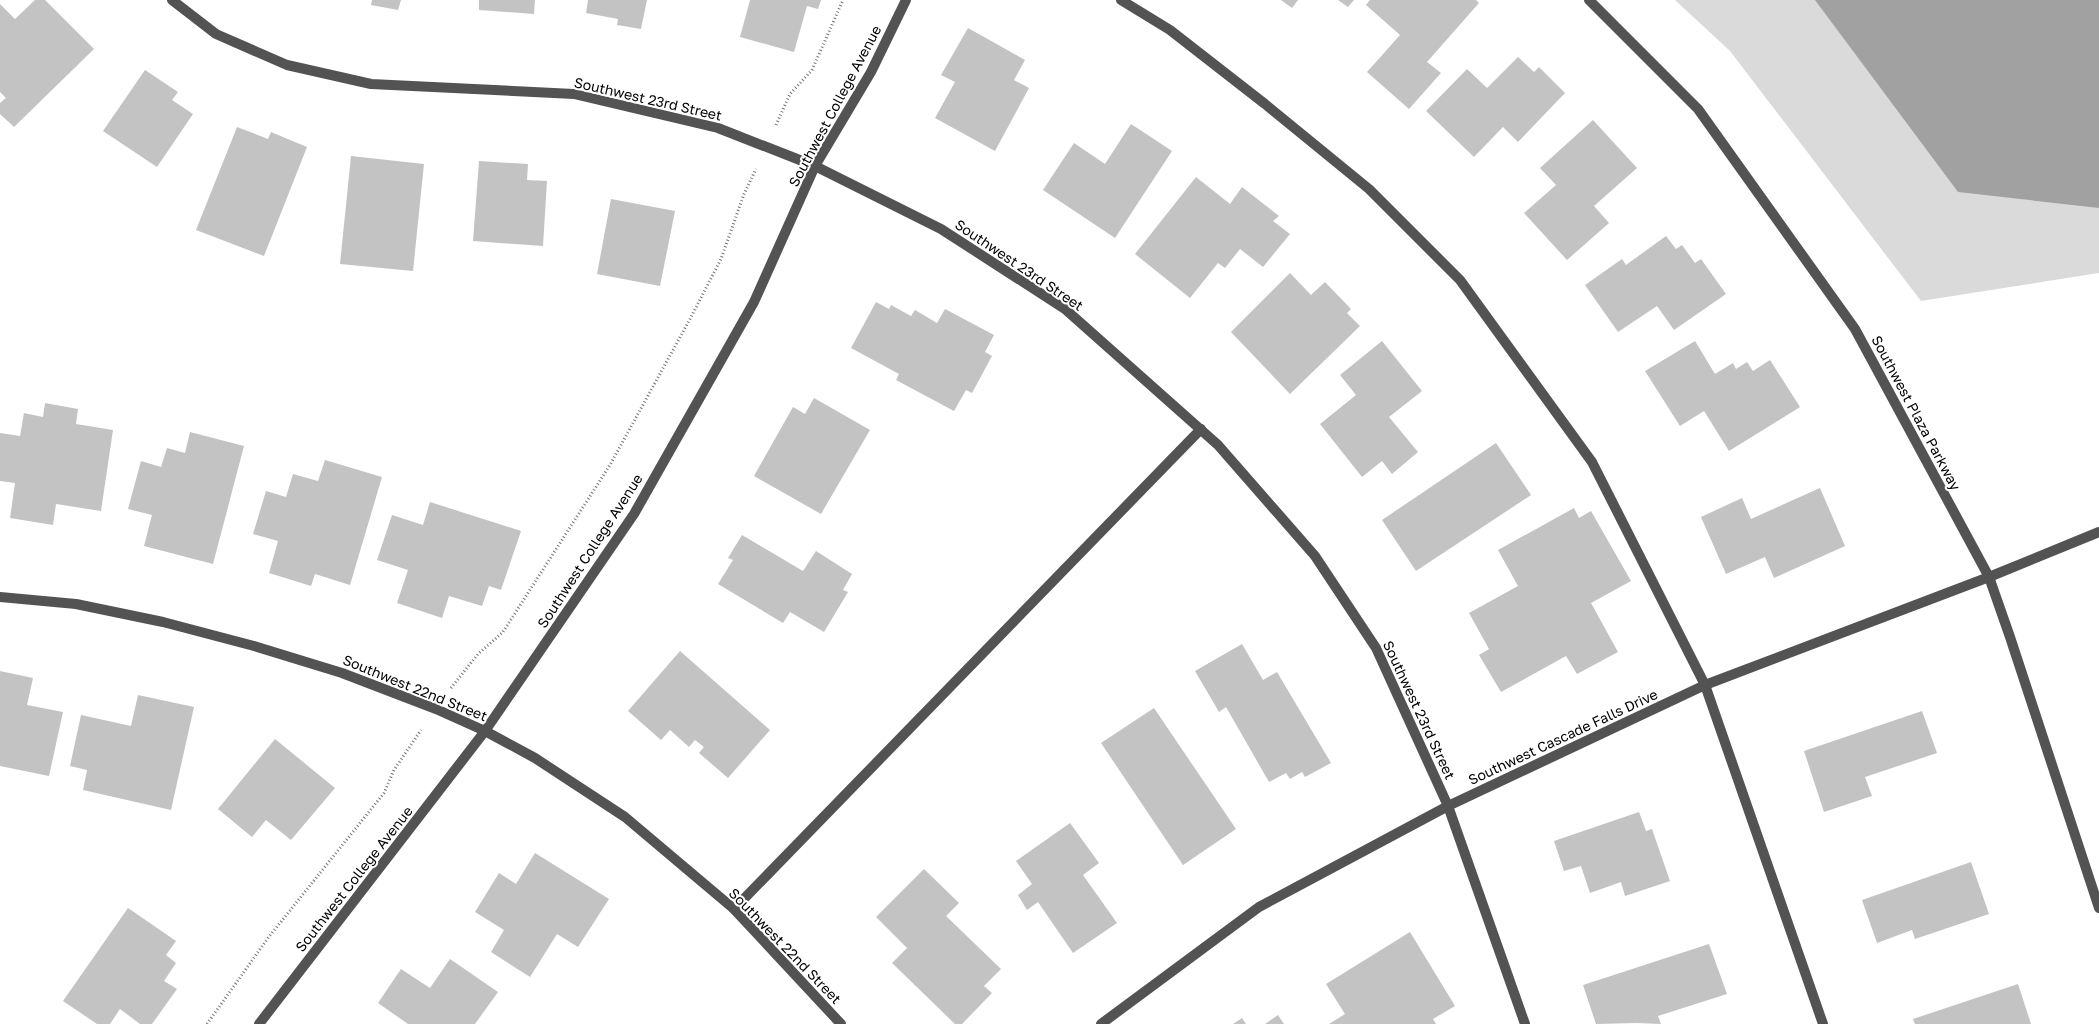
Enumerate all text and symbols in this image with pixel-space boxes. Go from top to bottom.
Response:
street label: Southwest College Avenue [785,22,884,189]
street label: Southwest 23rd Street [573,73,724,124]
street label: Southwest 23rd Street [952,215,1087,314]
street label: Southwest Plaza Parkway [1868,332,1965,493]
street label: Southwest College Avenue [533,471,646,631]
street label: Southwest 23rd Street [1380,638,1459,782]
street label: Southwest 22nd Street [341,651,490,724]
street label: Southwest Cascade Falls Drive [1465,685,1660,788]
street label: Southwest College Avenue [291,802,416,955]
street label: Southwest 22nd Street [726,884,845,1007]

